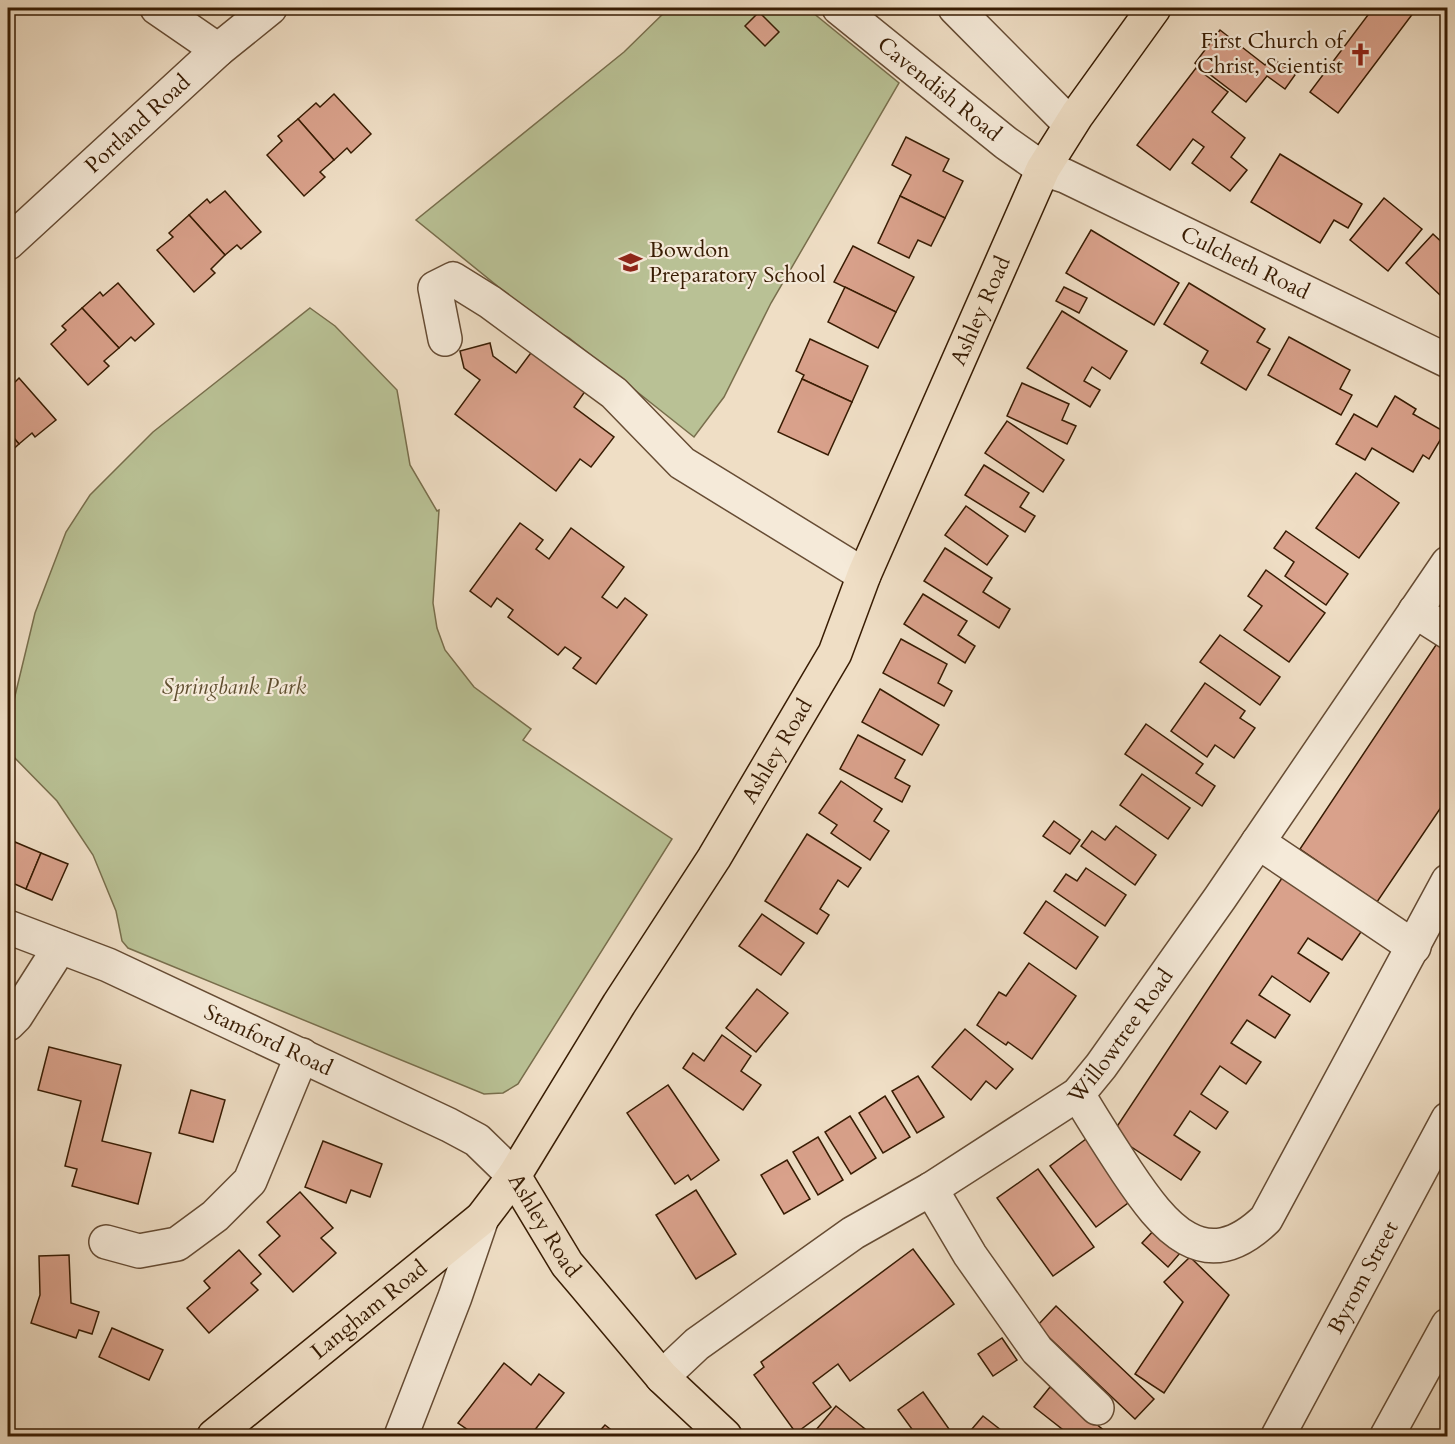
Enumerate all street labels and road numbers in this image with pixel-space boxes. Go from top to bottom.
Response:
street label: Cavendish Road [871,30,1008,149]
street label: Portland Road [78,67,197,180]
street label: Culcheth Road [1175,219,1315,307]
street label: Ashley Road [943,251,1018,370]
street label: Ashley Road [734,693,820,809]
street label: Willowtree Road [1060,963,1180,1111]
street label: Stamford Road [199,997,338,1083]
street label: Ashley Road [501,1168,587,1284]
street label: Byrom Street [1321,1216,1406,1339]
street label: Langham Road [305,1253,434,1366]

